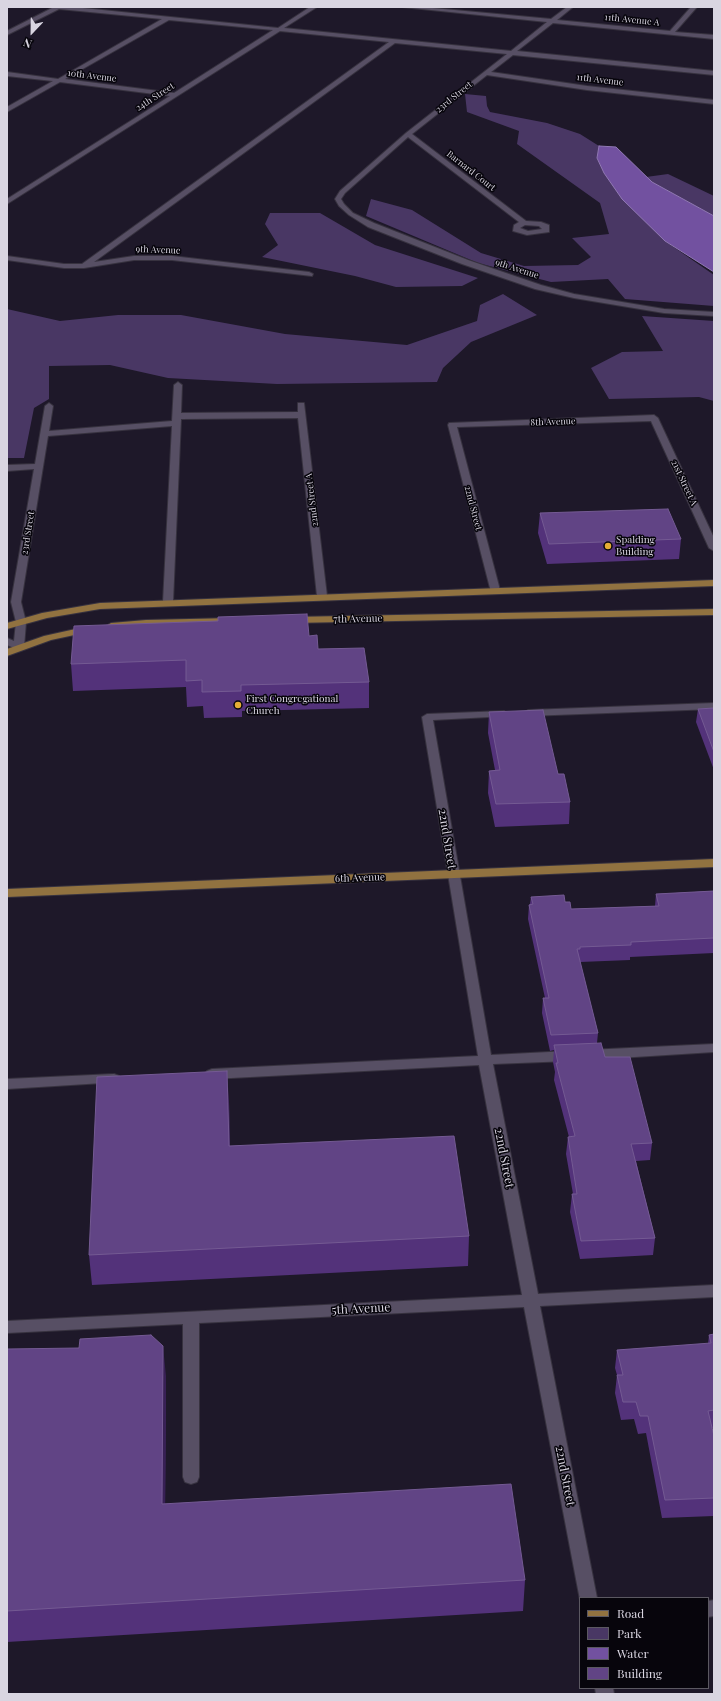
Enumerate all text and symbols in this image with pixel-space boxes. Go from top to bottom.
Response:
north arrow [12,12,52,52]
street label: 11th Avenue A [604,12,660,28]
text: N [21,35,34,52]
street label: 10th Avenue [67,68,117,84]
street label: 11th Avenue [576,72,624,88]
street label: 23rd Street [434,79,474,115]
street label: 24th Street [134,81,176,113]
street label: Barnard Court [445,149,497,193]
street label: 9th Avenue [135,244,181,256]
street label: 9th Avenue [494,257,540,281]
street label: 8th Avenue [530,416,576,428]
street label: 21st Street A [669,458,699,508]
street label: 22nd Street A [303,473,321,527]
street label: 22nd Street [462,485,484,531]
street label: 23rd Street [19,511,37,555]
place label: Spalding Building [616,534,655,558]
marker: Spalding Building [603,541,613,551]
street label: 7th Avenue [333,613,383,625]
place label: First Congregational Church [246,693,338,716]
marker: First Congregational Church [233,700,243,710]
street label: 22nd Street [435,808,459,870]
street label: 6th Avenue [335,871,385,885]
street label: 22nd Street [491,1127,517,1189]
street label: 5th Avenue [331,1300,391,1318]
street label: 22nd Street [552,1445,578,1507]
legend [579,1597,709,1689]
text: Road [617,1605,644,1621]
text: Park [617,1625,642,1641]
text: Water [617,1645,649,1661]
text: Building [617,1665,662,1681]

